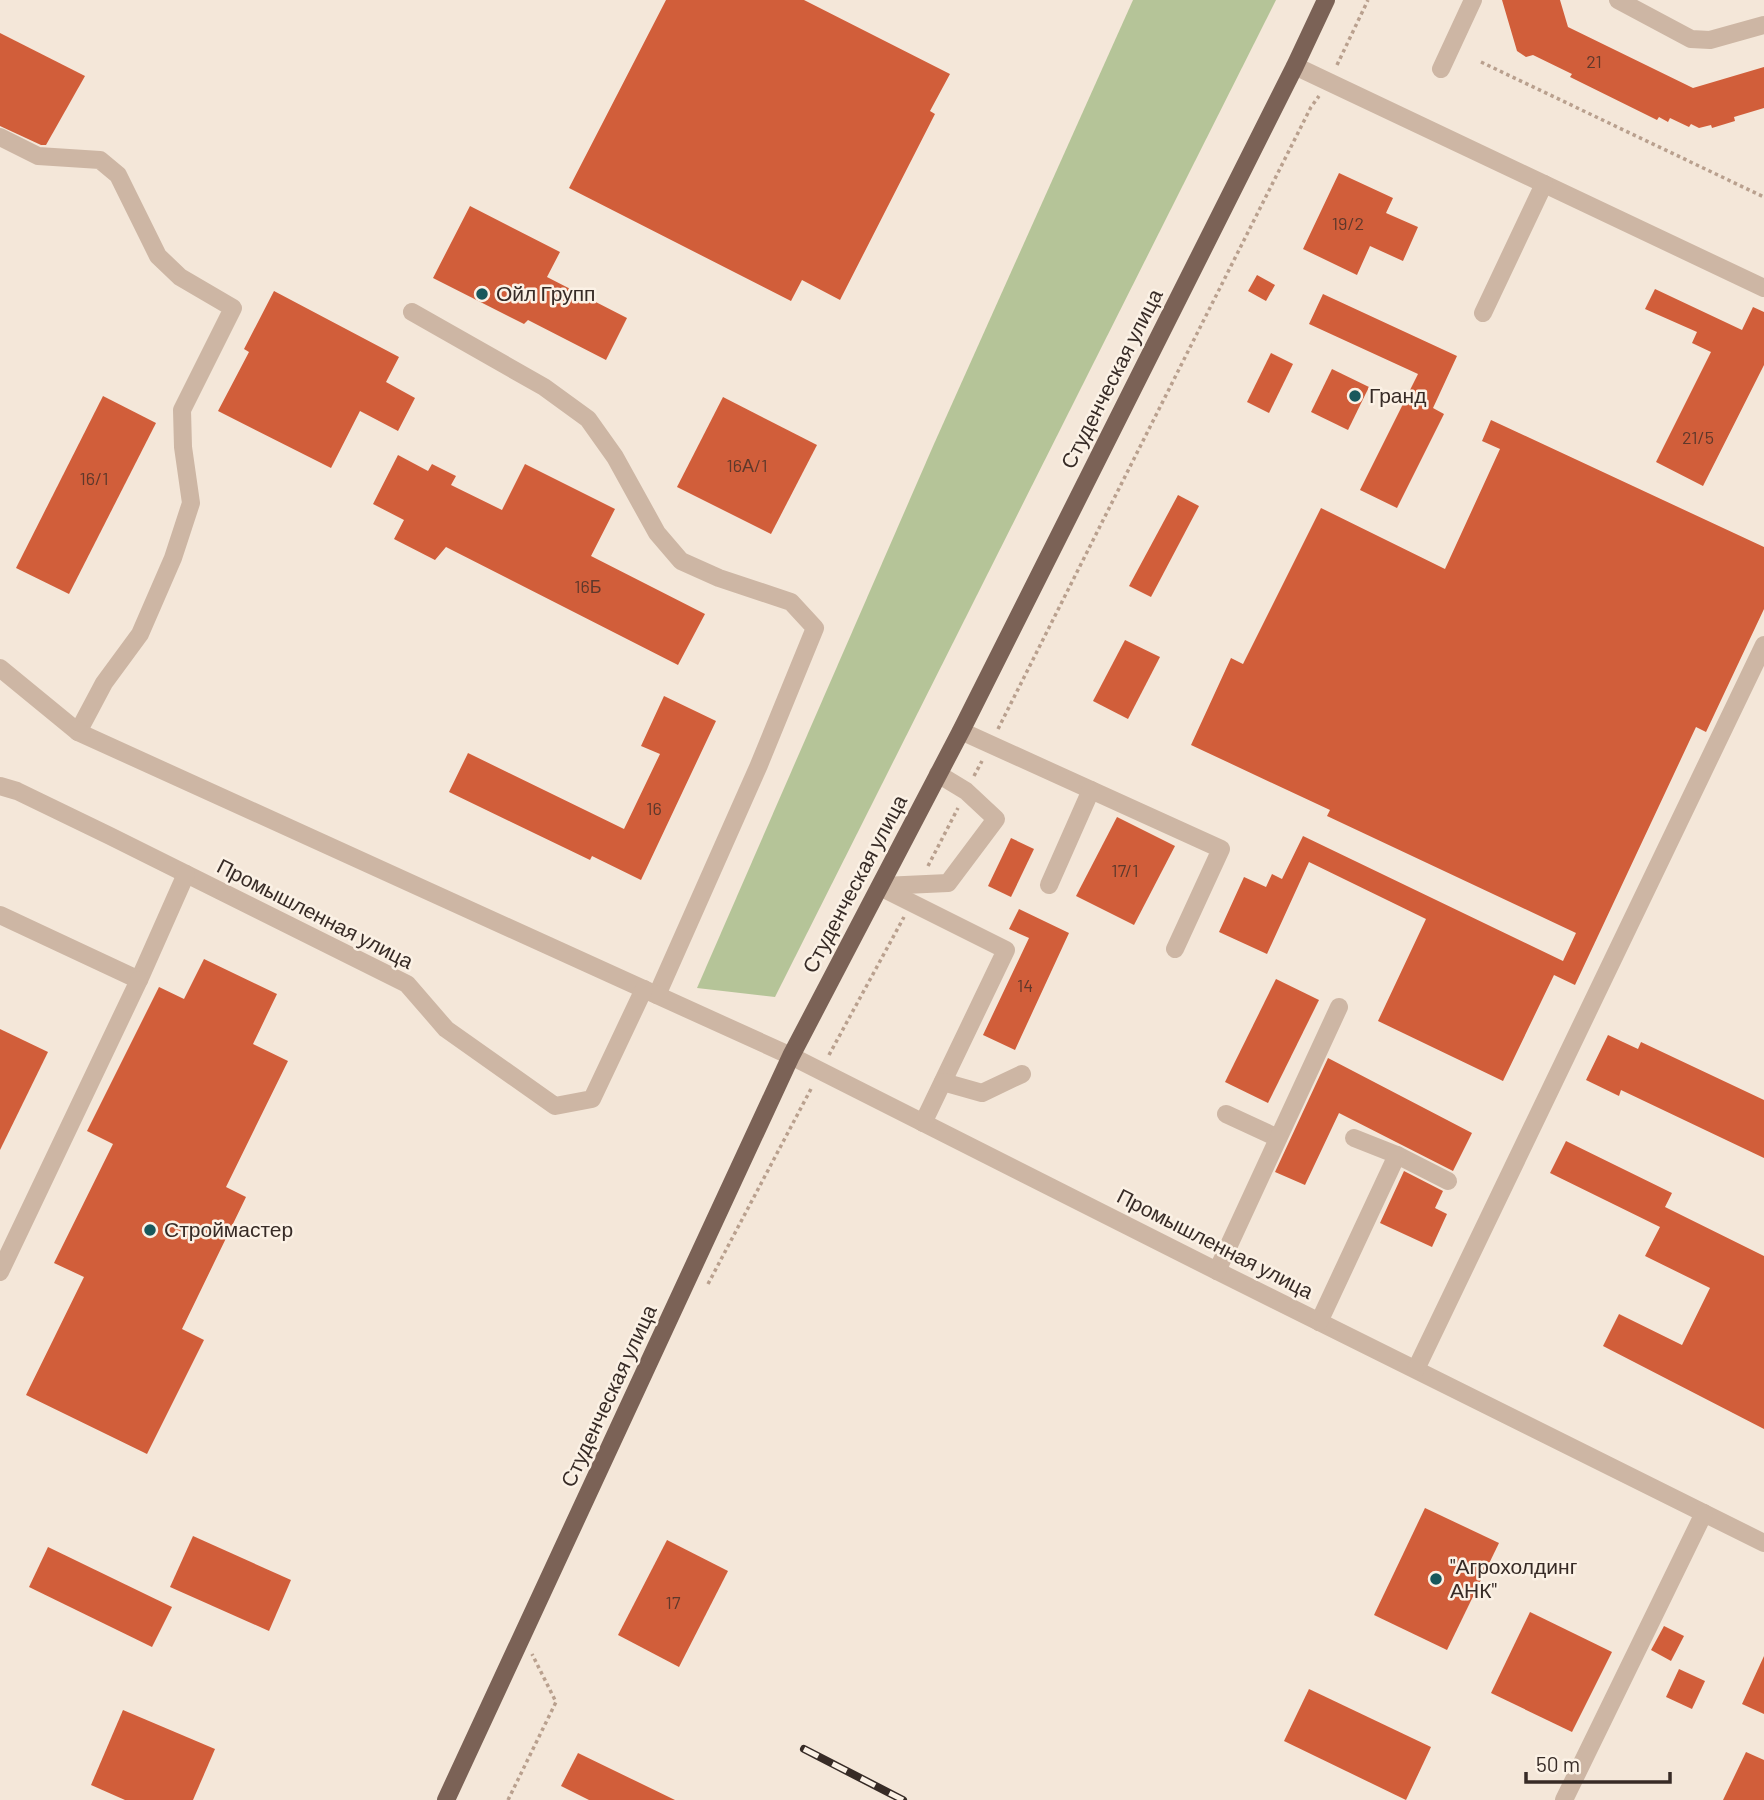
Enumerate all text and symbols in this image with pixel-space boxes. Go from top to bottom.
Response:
house number: 21 [1586,50,1602,72]
house number: 19/2 [1332,212,1364,234]
place label: Ойл Групп [496,280,595,305]
street label: Студенческая улица [1055,284,1167,472]
marker: Ойл Групп [474,286,490,302]
place label: Гранд [1369,382,1426,407]
marker: Гранд [1347,388,1363,404]
house number: 21/5 [1682,426,1714,448]
house number: 16А/1 [726,454,768,476]
house number: 16/1 [79,467,109,489]
house number: 16Б [574,575,602,597]
street label: Студенческая улица [796,790,911,977]
house number: 16 [646,797,662,819]
street label: Промышленная улица [213,852,418,973]
house number: 17/1 [1111,859,1139,881]
house number: 14 [1017,974,1033,996]
street label: Промышленная улица [1113,1182,1318,1303]
place label: Строймастер [164,1216,293,1241]
marker: Строймастер [142,1222,158,1238]
street label: Студенческая улица [554,1300,661,1490]
place label: "Агрохолдинг АНК" [1450,1553,1578,1602]
marker: "Агрохолдинг АНК" [1428,1571,1444,1587]
house number: 17 [666,1591,681,1613]
scale bar [1526,1741,1670,1785]
text: 50 m [1536,1751,1580,1776]

